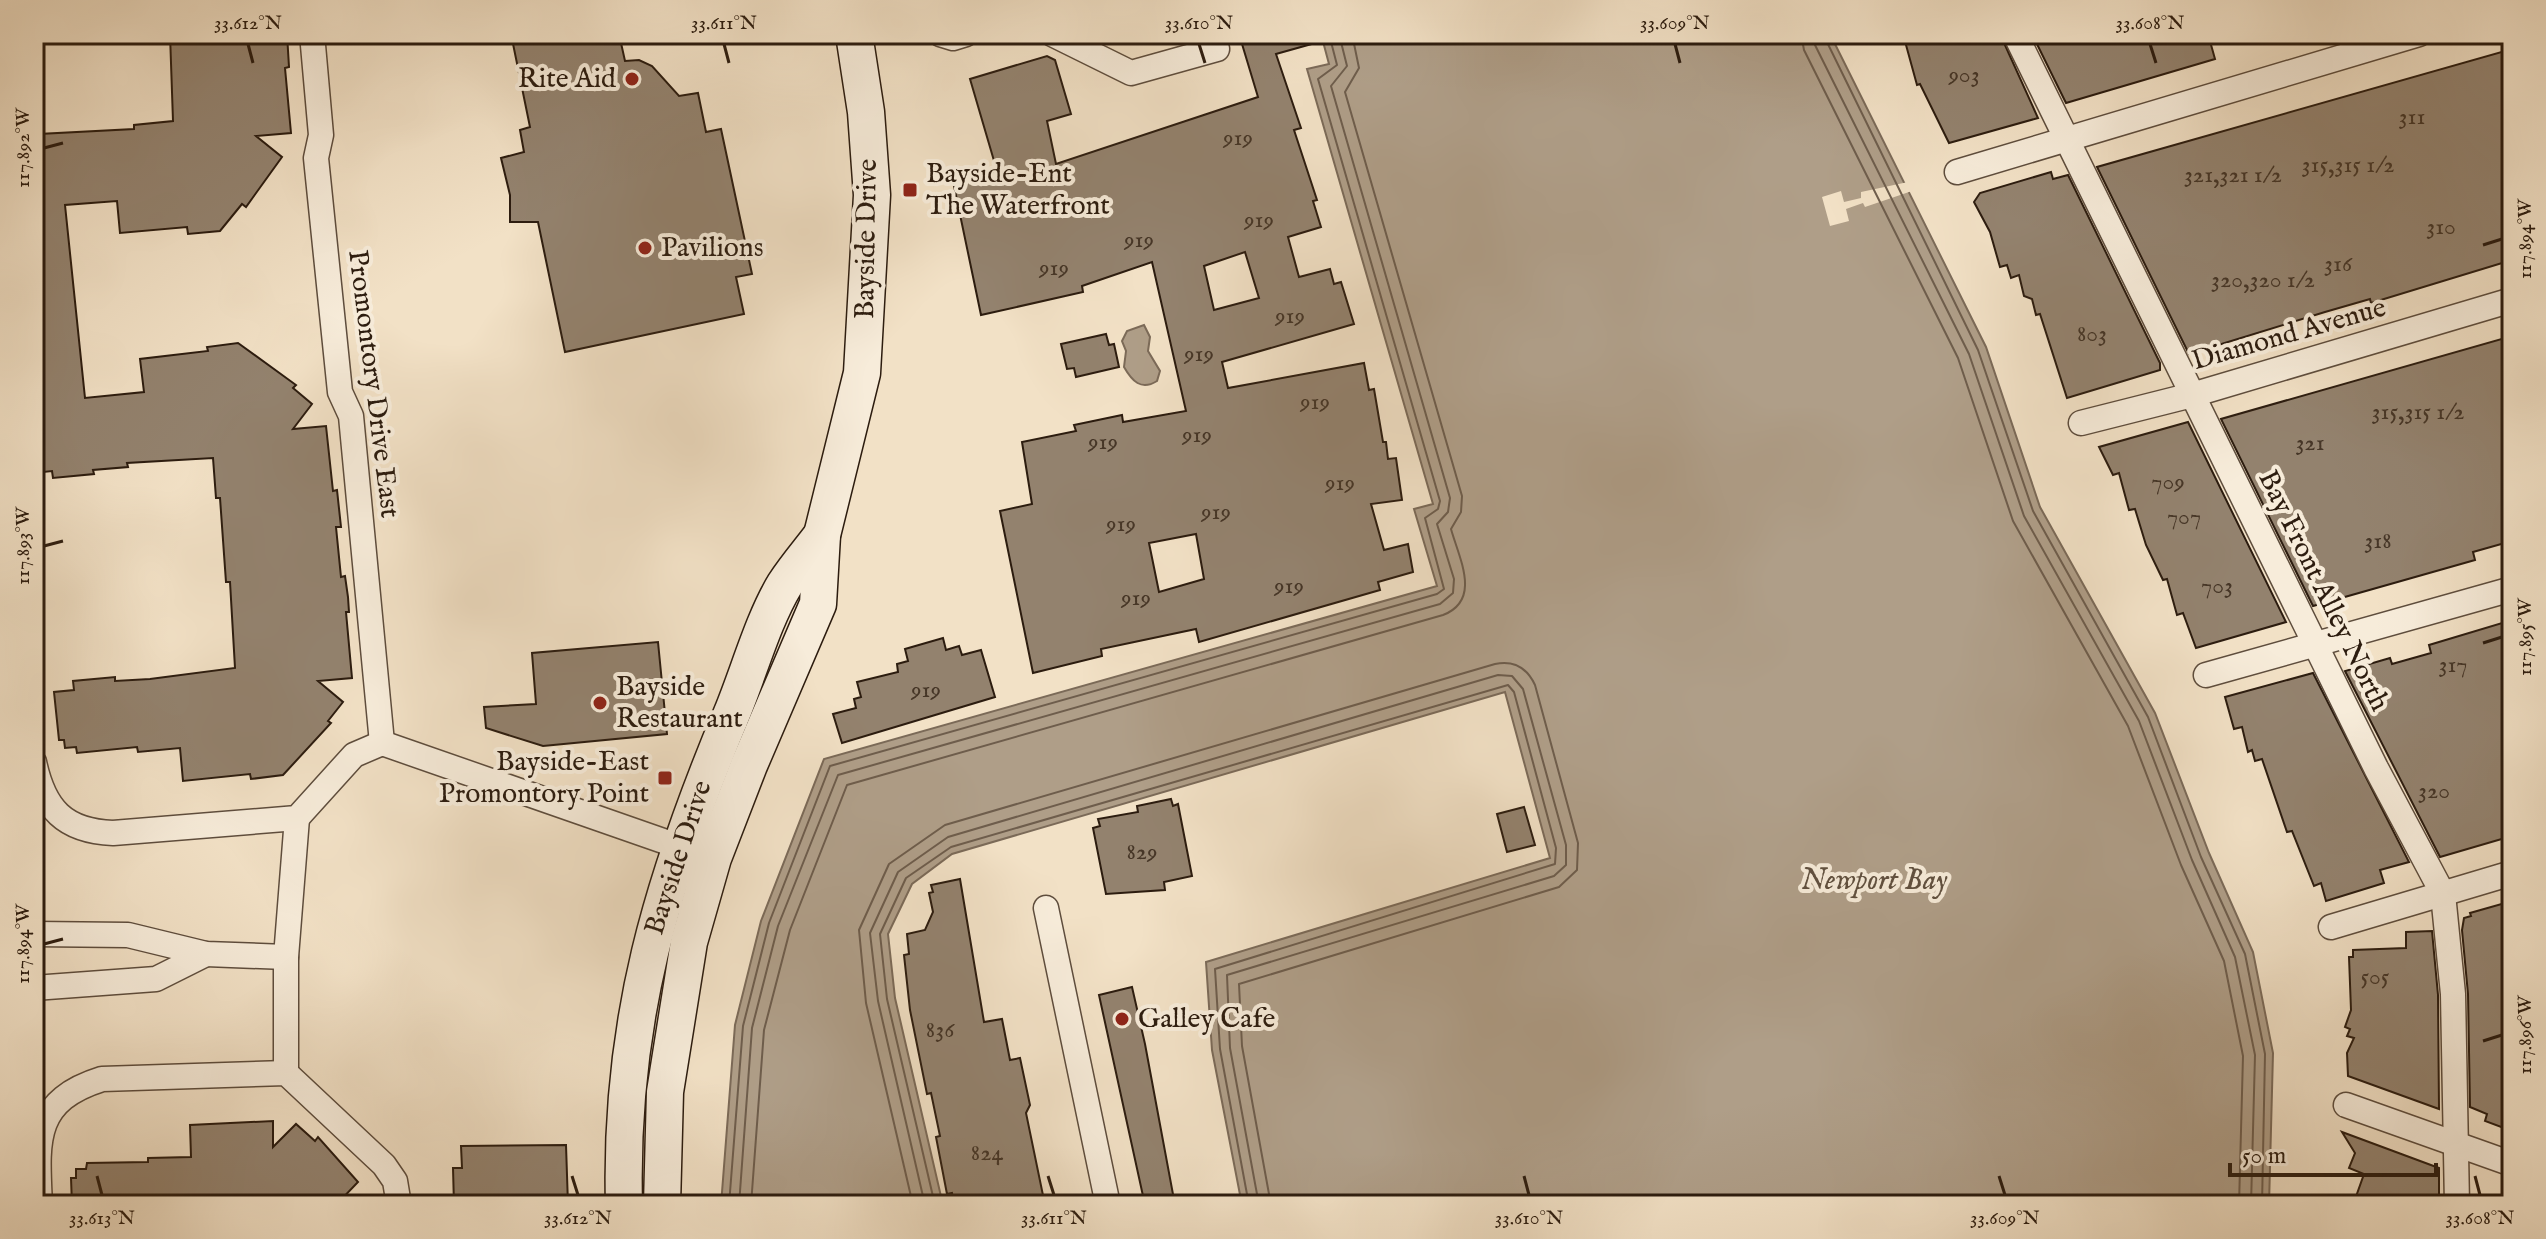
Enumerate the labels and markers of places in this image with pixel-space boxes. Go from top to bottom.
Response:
place label: Rite Aid [518,62,616,97]
marker: Rite Aid [623,70,641,88]
place label: Bayside-Ent The Waterfront [926,157,1110,224]
marker: Bayside-Ent The Waterfront [901,181,919,199]
place label: Pavilions [661,231,763,266]
marker: Pavilions [636,239,654,257]
place label: Bayside Restaurant [616,670,743,737]
marker: Bayside Restaurant [591,694,609,712]
place label: Bayside-East Promontory Point [439,745,649,812]
marker: Bayside-East Promontory Point [656,769,674,787]
place label: Galley Cafe [1138,1002,1275,1037]
marker: Galley Cafe [1113,1010,1131,1028]

